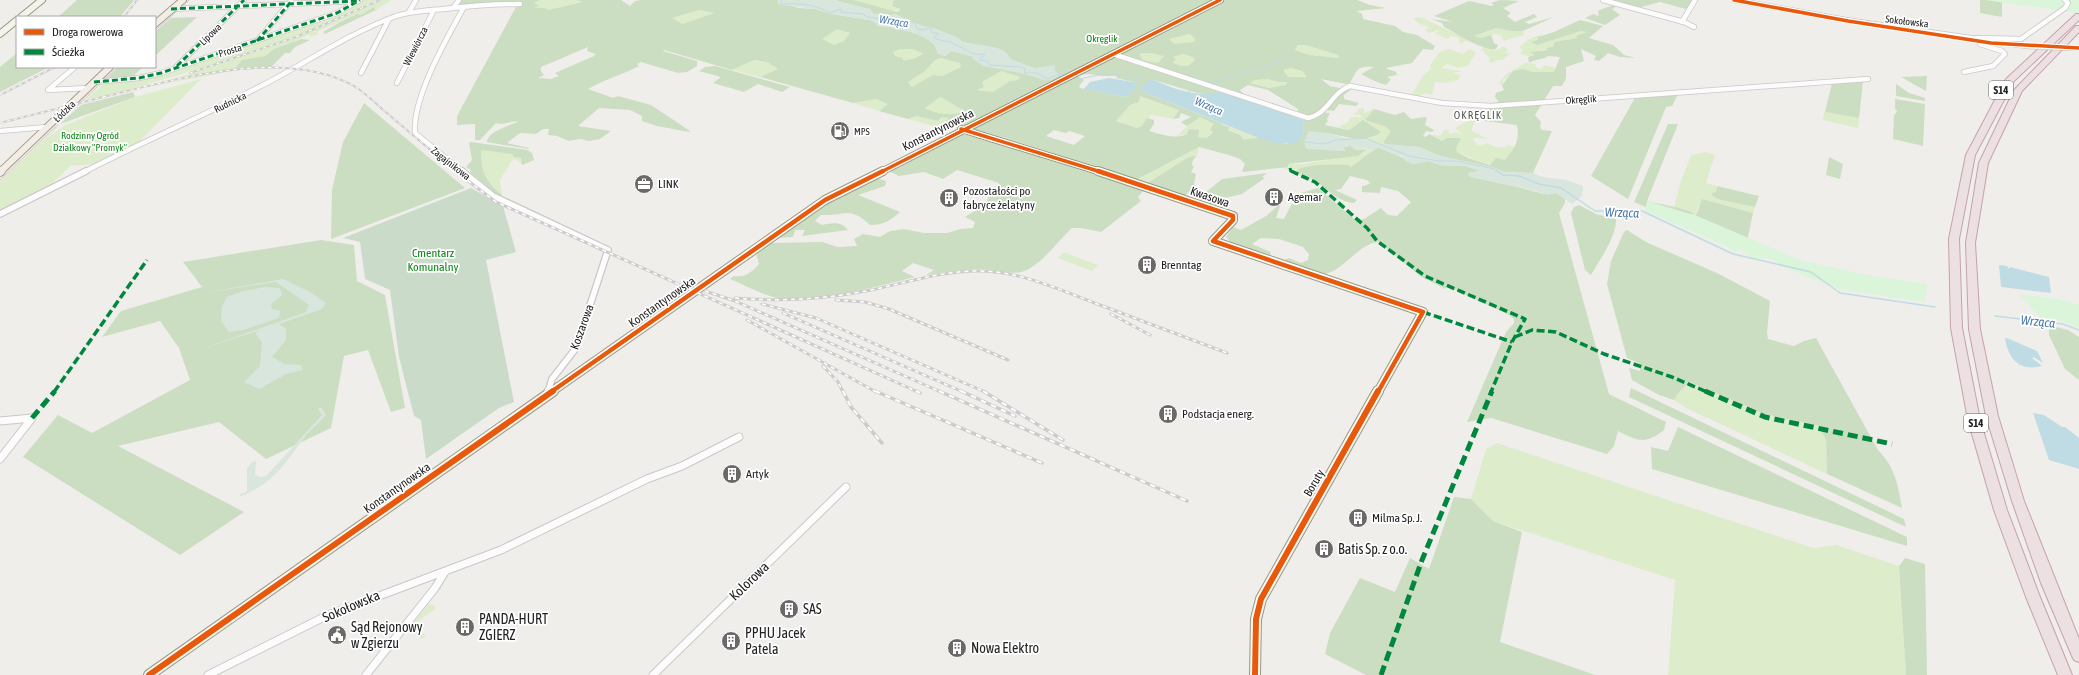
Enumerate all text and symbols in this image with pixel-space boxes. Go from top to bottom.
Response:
water label: Wrząca [878,13,910,29]
street label: Sokołowska [1885,13,1930,30]
legend [16,16,156,68]
street label: Lipowa [197,21,224,47]
text: Droga rowerowa [52,25,123,39]
street label: Wiewiórcza [401,25,430,67]
park label: Okręglik [1086,33,1118,44]
street label: Prosta [217,42,243,59]
text: Ścieżka [52,45,85,59]
road number: S14 [1989,81,2013,99]
street label: Rudnicka [212,90,248,115]
street label: Okręglik [1565,93,1598,106]
water label: Wrząca [1193,95,1225,117]
street label: Łódzka [51,98,78,124]
street label: Konstantynowska [900,106,976,154]
district label: OKRĘGLIK [1454,109,1502,121]
fuel station icon: MPS [829,120,851,142]
place label: MPS [854,126,870,137]
park label: Rodzinny Ogród Działkowy "Promyk" [53,130,127,153]
street label: Zagajnikowa [429,145,473,182]
office icon: LINK [633,173,655,195]
place label: LINK [658,177,679,191]
place label: Pozostałości po fabryce żelatyny [963,184,1035,212]
street label: Kwasowa [1189,184,1231,210]
building icon: Agemar [1263,186,1285,208]
building icon: Pozostałości po fabryce żelatyny [938,187,960,209]
place label: Agemar [1288,190,1322,204]
water label: Wrząca [1604,204,1640,221]
park label: Cmentarz Komunalny [407,246,459,274]
building icon: Brenntag [1136,254,1158,276]
place label: Brenntag [1161,258,1202,272]
street label: Konstantynowska [626,274,698,330]
street label: Koszarowa [567,302,597,352]
water label: Wrząca [2020,312,2056,331]
building icon: Podstacja energ. [1157,403,1179,425]
place label: Podstacja energ. [1182,407,1254,421]
road number: S14 [1964,414,1988,432]
street label: Konstantynowska [361,460,433,516]
building icon: Artyk [721,463,743,485]
place label: Artyk [746,467,770,481]
street label: Boruty [1301,467,1327,499]
building icon: Milma Sp. J. [1347,507,1369,529]
place label: Milma Sp. J. [1372,511,1422,525]
building icon: Batis Sp. z o.o. [1313,538,1335,560]
place label: Batis Sp. z o.o. [1338,541,1407,557]
street label: Kolorowa [726,558,772,604]
street label: Sokołowska [320,587,382,625]
building icon: SAS [778,598,800,620]
place label: SAS [803,601,822,617]
place label: PANDA-HURT ZGIERZ [479,611,548,643]
building icon: PANDA-HURT ZGIERZ [454,616,476,638]
place label: Sąd Rejonowy w Zgierzu [351,619,423,651]
public building icon: Sąd Rejonowy w Zgierzu [326,624,348,646]
place label: PPHU Jacek Patela [745,625,806,657]
building icon: PPHU Jacek Patela [720,630,742,652]
building icon: Nowa Elektro [946,637,968,659]
place label: Nowa Elektro [971,640,1039,656]

